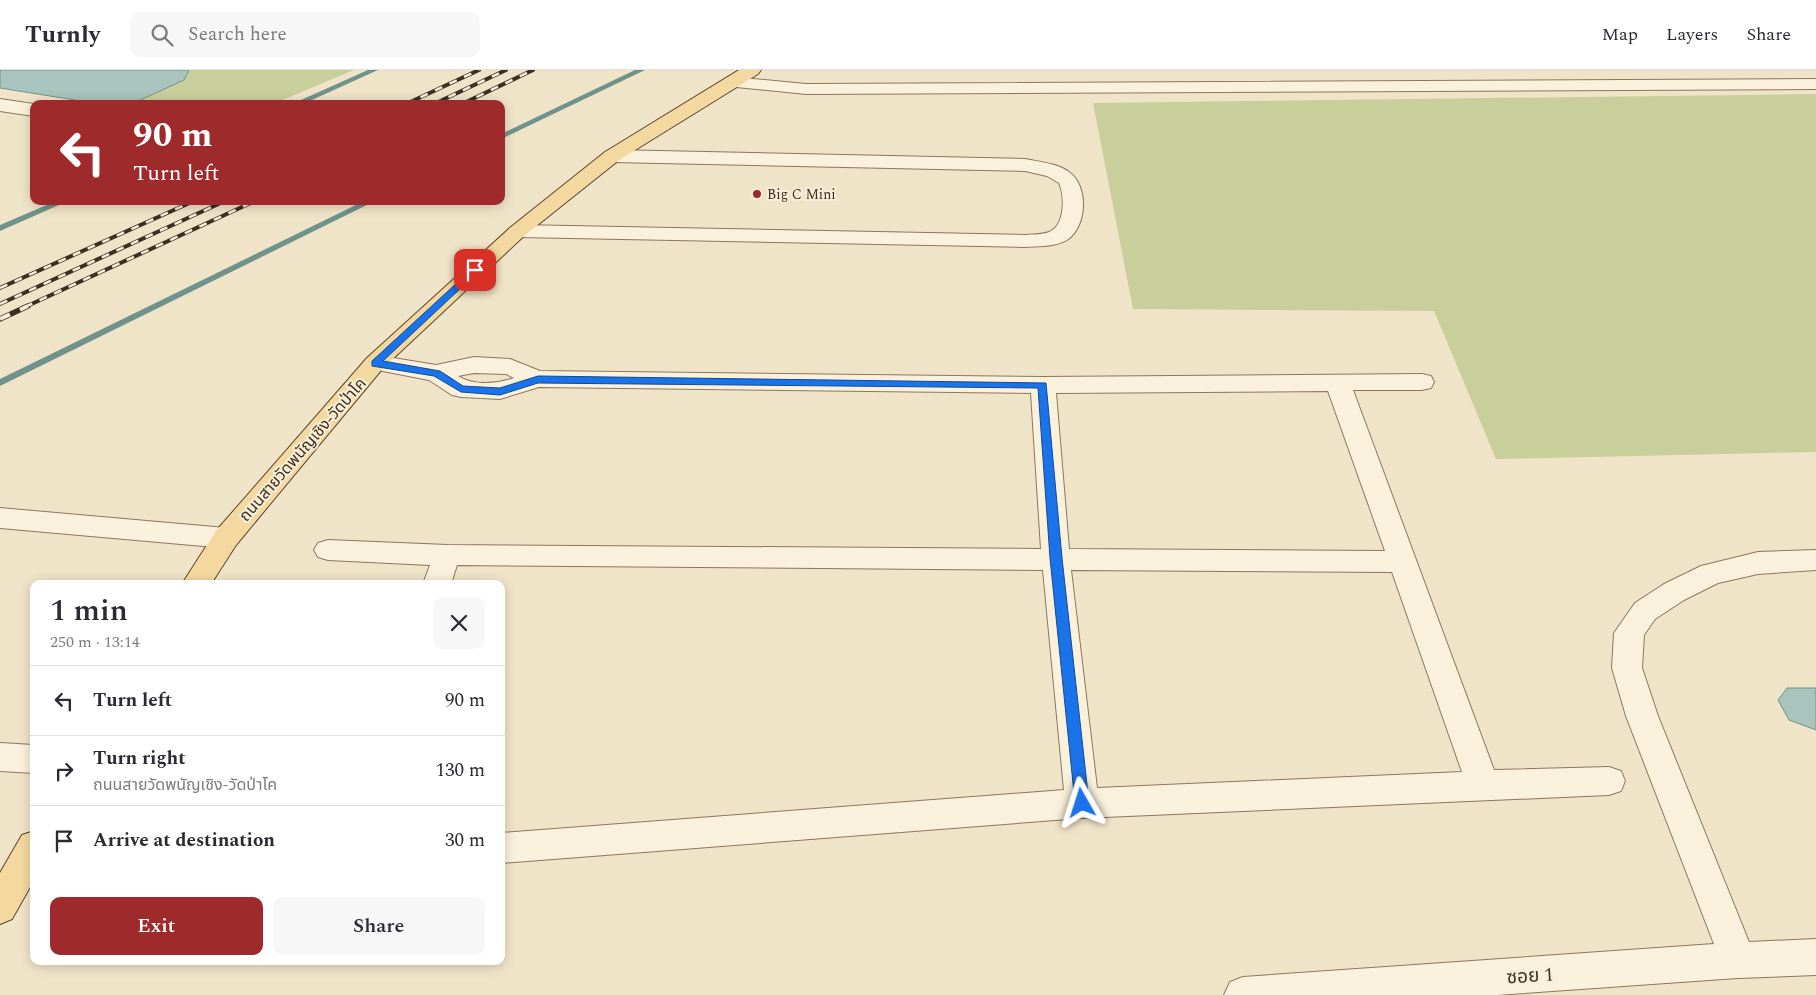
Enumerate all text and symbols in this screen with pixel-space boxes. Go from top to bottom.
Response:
search box [130,12,480,57]
text: Turnly [25,17,100,53]
text: Search here [188,20,287,49]
icon: search [148,21,176,49]
text: Map [1602,21,1638,48]
text: Layers [1666,21,1718,48]
text: Share [1746,21,1791,48]
text: 90 m [133,109,213,162]
icon: left [50,120,115,185]
text: Turn left [133,157,219,190]
place label: Big C Mini [767,184,836,205]
marker: Big C Mini [751,188,763,200]
pin [454,249,496,291]
icon: arrive [461,256,489,284]
street label: ถนนสายวัดพนัญเชิง-วัดป่าโค [233,372,372,527]
text: 1 min [50,588,128,634]
button: close [433,597,485,649]
text: 250 m · 13:14 [50,630,140,654]
text: Turn left [93,686,172,715]
text: 90 m [445,686,485,715]
icon: left [50,687,78,715]
text: Turn right [93,744,186,773]
text: 130 m [435,756,485,785]
icon: right [50,757,78,785]
text: ถนนสายวัดพนัญเชิง-วัดป่าโค [93,773,277,797]
position arrow [1055,776,1107,828]
text: Arrive at destination [93,826,275,855]
text: 30 m [445,826,485,855]
icon: arrive [50,827,78,855]
button: Exit [50,897,263,955]
button: Share [273,897,485,955]
street label: ซอย 1 [1506,960,1555,993]

